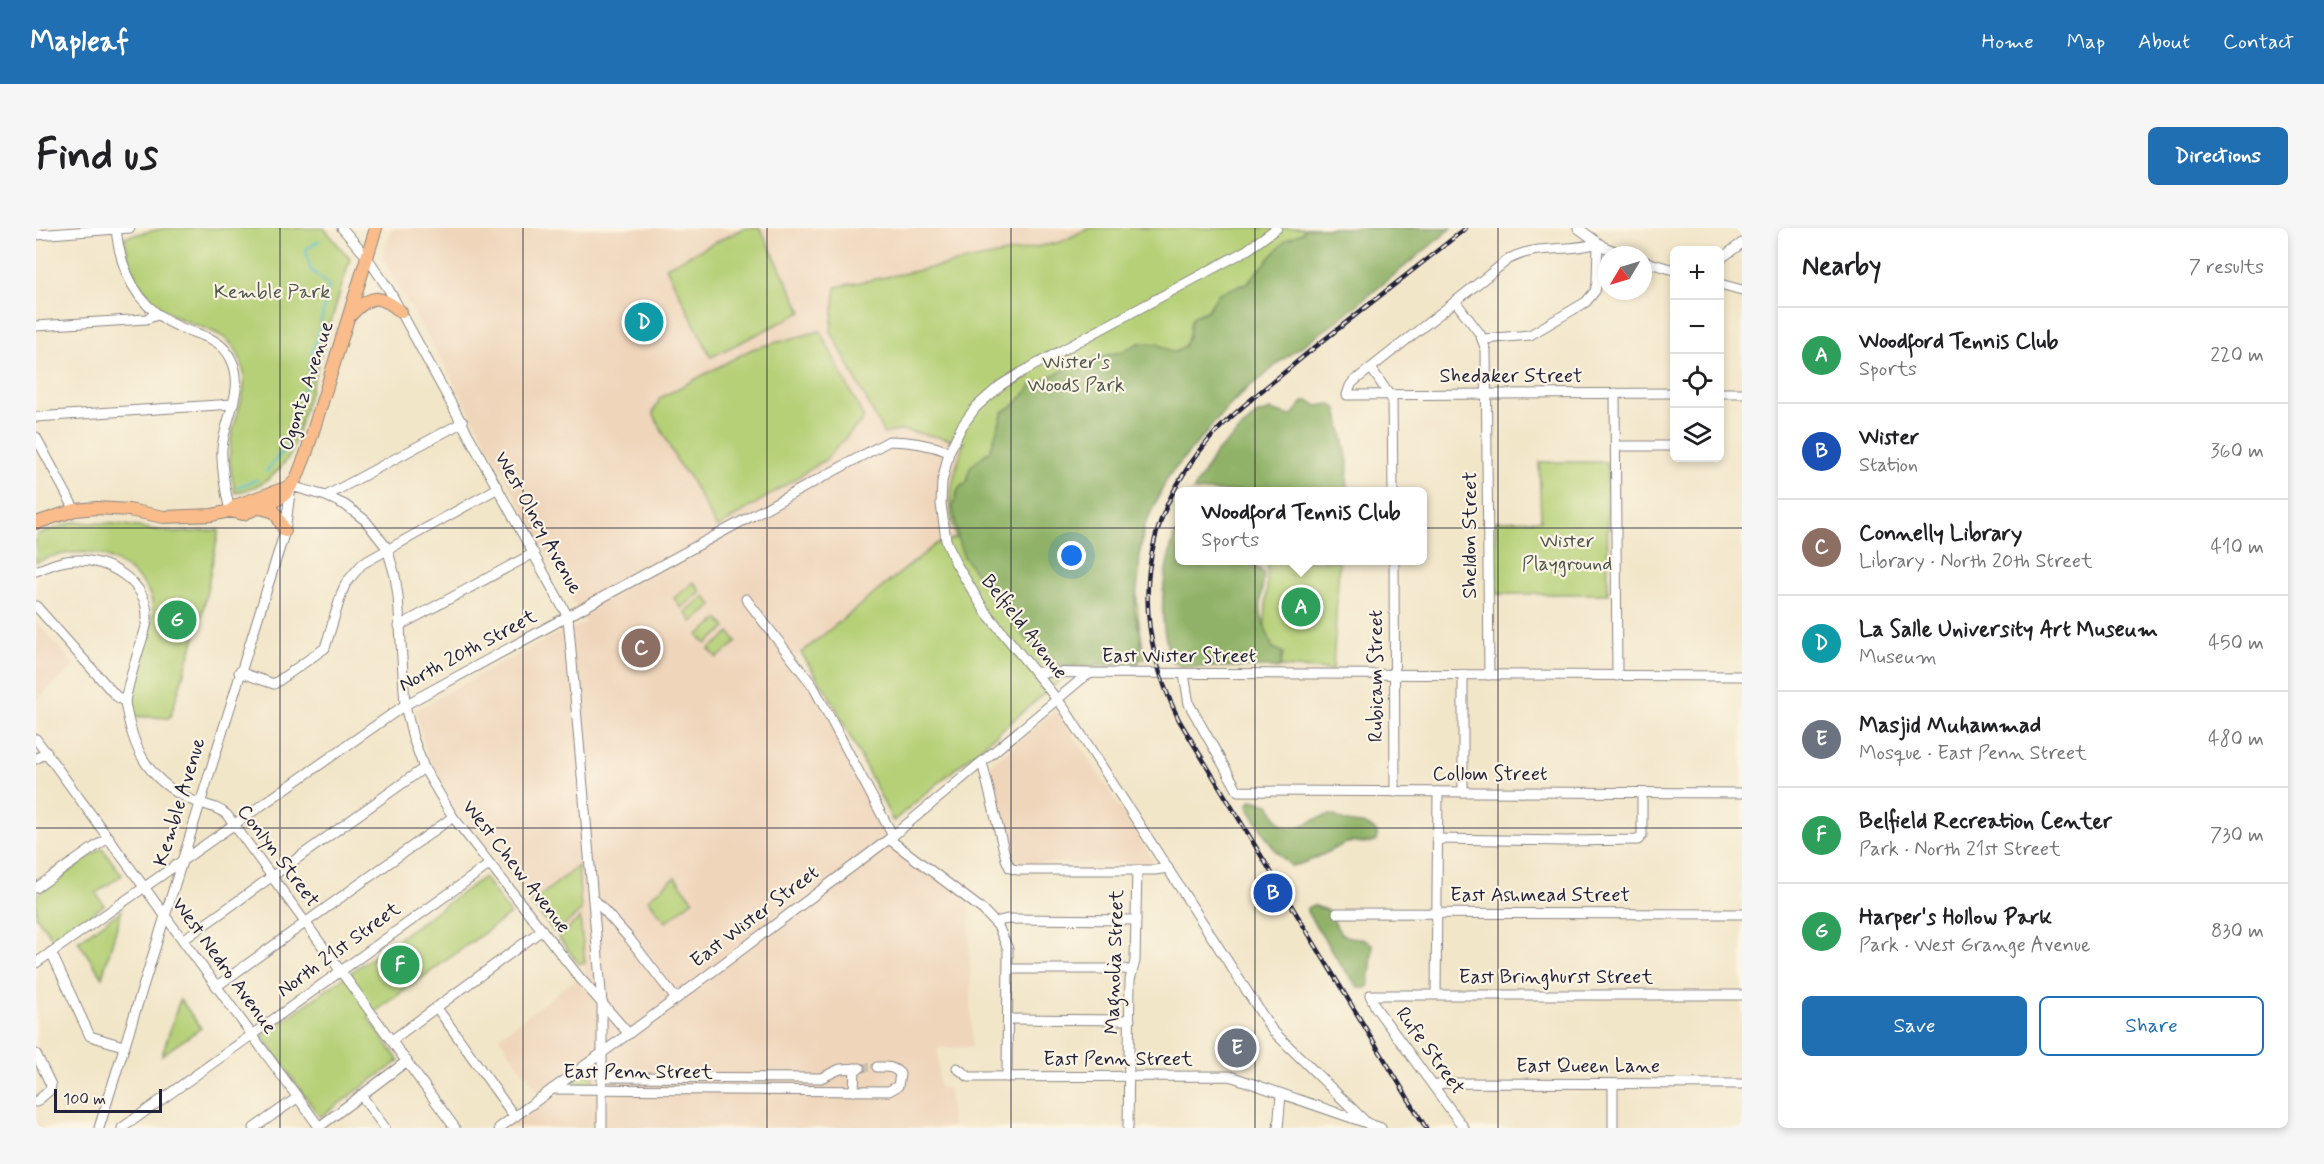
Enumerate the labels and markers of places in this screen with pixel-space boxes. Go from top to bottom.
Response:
pin: D [624,300,664,344]
pin: A [1282,584,1320,629]
pin: G [158,598,196,642]
pin: C [622,626,660,670]
pin: B [1254,870,1292,916]
pin: F [380,942,420,988]
pin: E [1218,1026,1256,1070]

